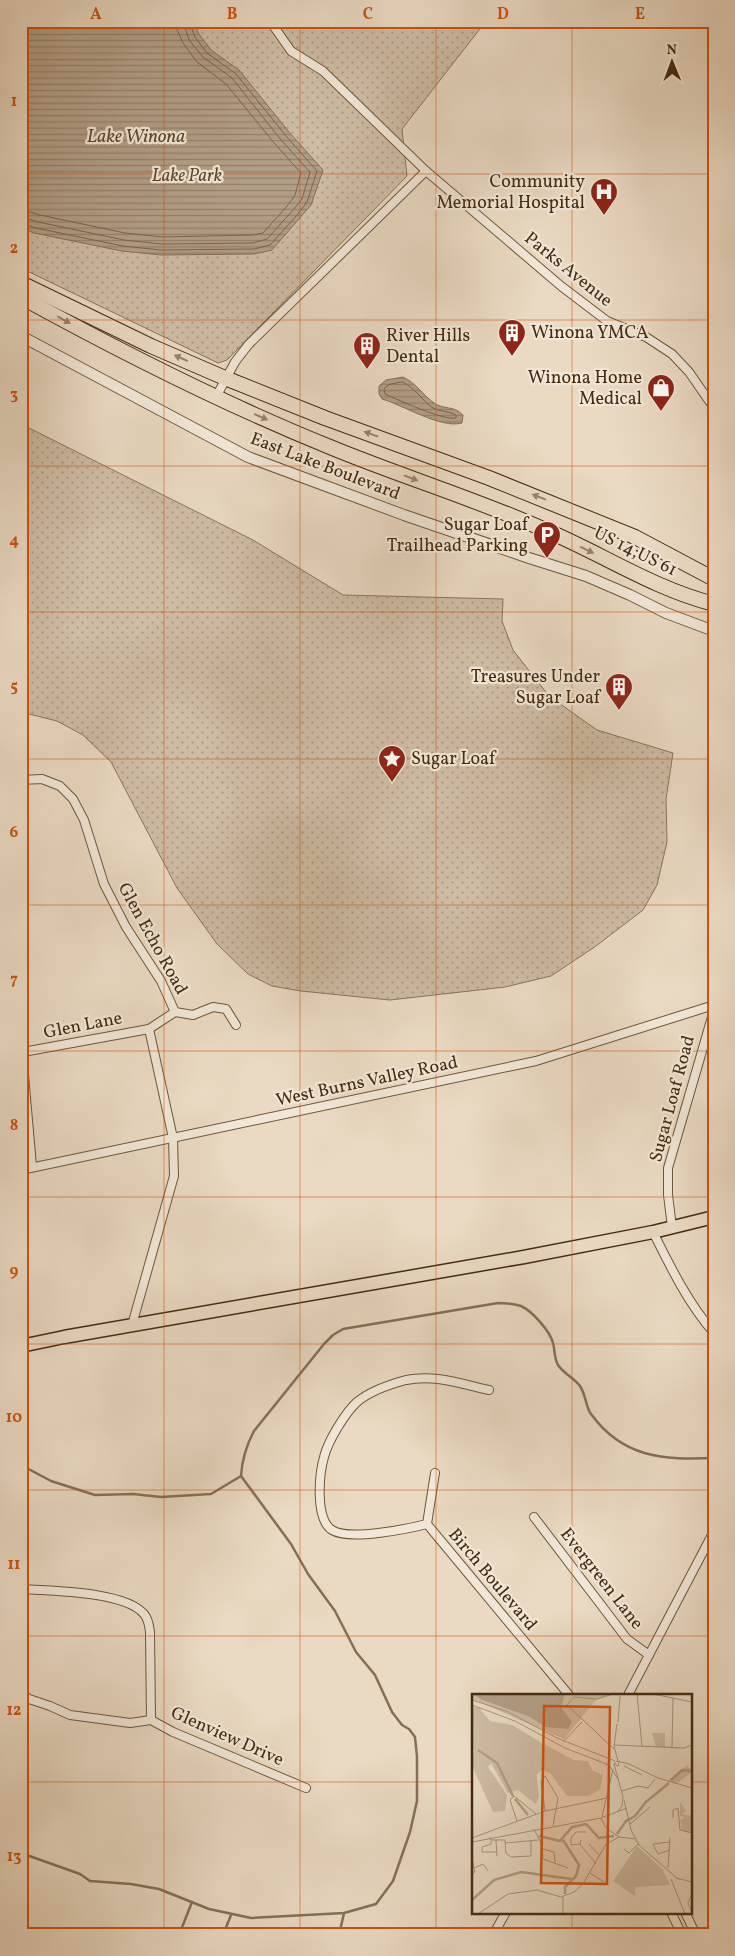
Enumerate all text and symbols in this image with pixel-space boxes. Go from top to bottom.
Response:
text: A [90,4,102,26]
text: B [227,4,238,26]
text: C [363,4,373,26]
text: D [497,4,509,26]
text: E [635,4,645,26]
north arrow [648,38,698,88]
text: N [667,41,677,60]
text: 1 [11,91,17,113]
water label: Lake Winona [87,124,185,150]
park label: Lake Park [152,164,222,189]
place label: Community Memorial Hospital [436,170,585,216]
hospital icon: Community Memorial Hospital [589,177,619,216]
street label: Parks Avenue [519,227,617,313]
text: 2 [10,238,18,260]
one-way arrow [57,316,71,324]
building icon: Winona YMCA [497,318,527,357]
place label: Winona YMCA [531,321,649,346]
place label: River Hills Dental [386,324,470,370]
building icon: River Hills Dental [352,331,382,370]
one-way arrow [174,354,188,362]
place label: Winona Home Medical [528,366,642,412]
shop icon: Winona Home Medical [646,373,676,412]
text: 3 [10,384,18,406]
one-way arrow [253,413,268,421]
street label: East Lake Boulevard [246,427,404,507]
one-way arrow [363,430,378,438]
one-way arrow [404,474,419,482]
one-way arrow [532,493,546,501]
place label: Sugar Loaf Trailhead Parking [387,513,530,559]
parking icon: Sugar Loaf Trailhead Parking [532,520,562,559]
street label: US 14;US 61 [589,521,681,583]
text: 4 [9,530,19,552]
one-way arrow [580,546,594,554]
place label: Treasures Under Sugar Loaf [471,665,602,711]
building icon: Treasures Under Sugar Loaf [604,672,634,711]
text: 5 [10,676,18,698]
place icon: Sugar Loaf [377,744,407,783]
place label: Sugar Loaf [411,747,497,772]
text: 6 [10,822,19,844]
street label: Glen Echo Road [111,879,193,999]
text: 7 [10,969,18,991]
street label: Glen Lane [41,1006,125,1046]
street label: Sugar Loaf Road [644,1033,702,1165]
street label: West Burns Valley Road [274,1050,460,1114]
text: 8 [10,1115,18,1137]
text: 9 [10,1261,19,1283]
text: 10 [6,1407,22,1429]
street label: Birch Boulevard [442,1523,542,1637]
street label: Evergreen Lane [553,1523,649,1635]
text: 11 [8,1554,20,1576]
inset map [472,1694,692,1914]
text: 12 [7,1700,21,1722]
street label: Glenview Drive [166,1701,288,1773]
text: 13 [7,1846,21,1868]

